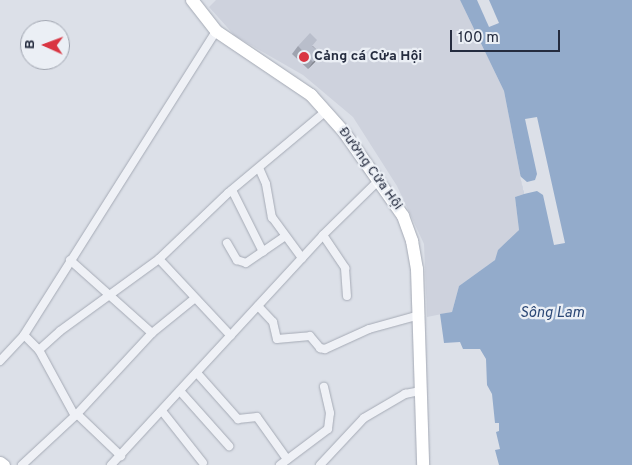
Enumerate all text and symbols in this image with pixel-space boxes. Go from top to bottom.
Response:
north arrow [20,20,70,70]
scale bar [452,20,562,52]
text: 100 m [458,29,499,48]
text: B [22,39,39,50]
place label: Cảng cá Cửa Hội [314,49,422,65]
marker: Cảng cá Cửa Hội [298,51,310,63]
street label: Đường Cửa Hội [334,124,406,214]
water label: Sông Lam [520,305,584,323]

